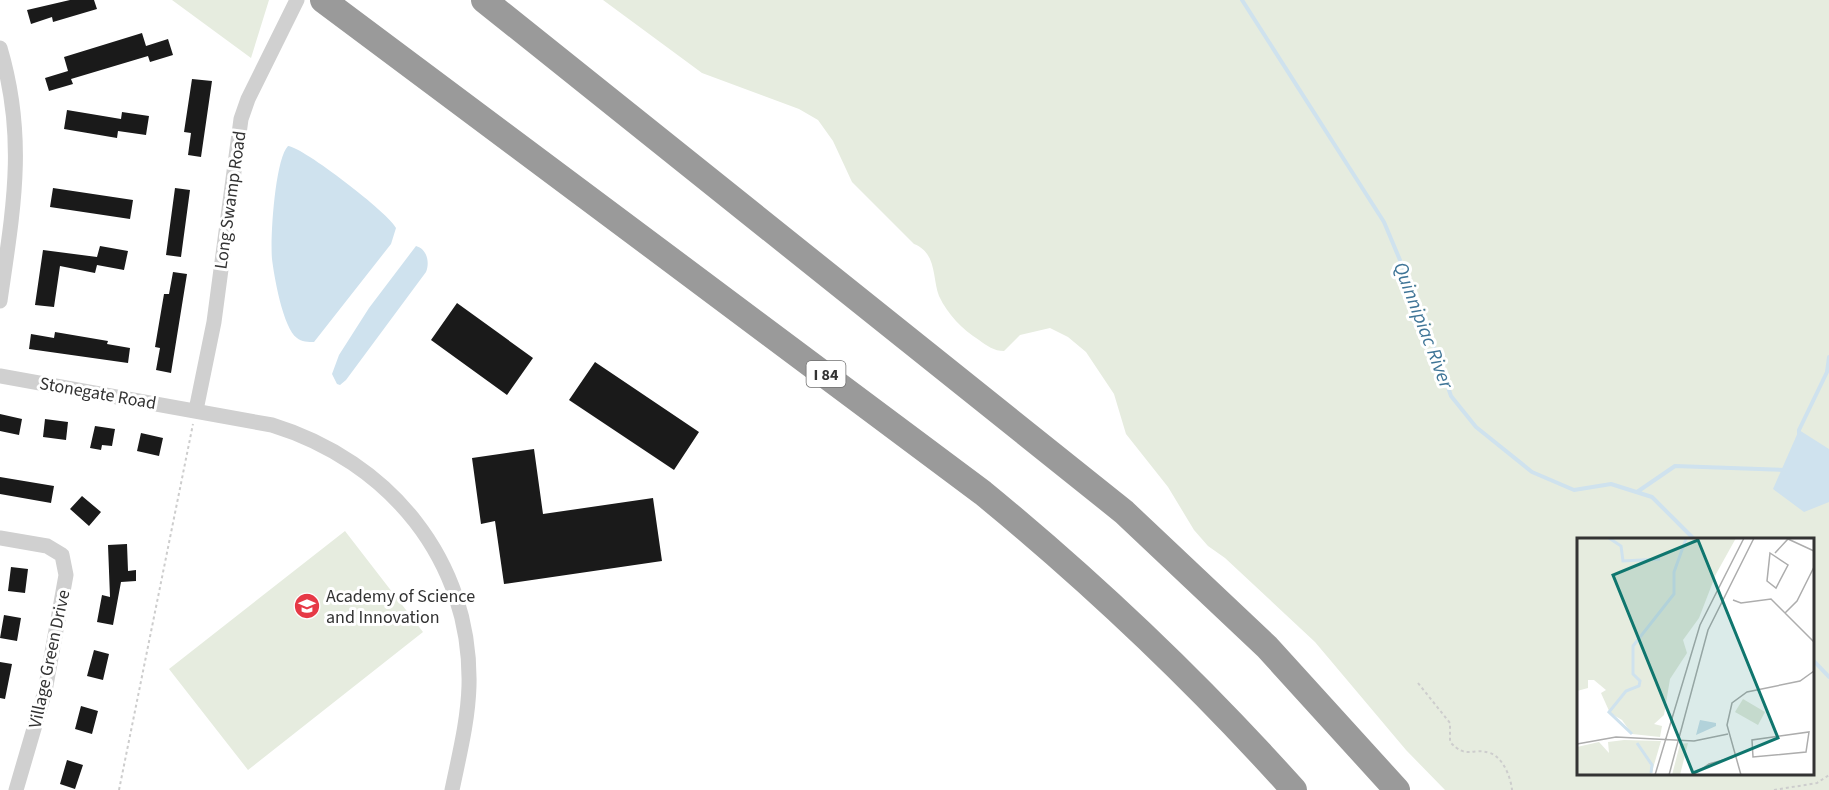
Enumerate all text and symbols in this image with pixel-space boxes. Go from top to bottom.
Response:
street label: Long Swamp Road [208,129,253,271]
water label: Quinnipiac River [1386,258,1460,394]
road number: I 84 [806,361,846,387]
street label: Stonegate Road [38,371,158,416]
inset map [1577,538,1814,775]
place label: Academy of Science and Innovation [326,584,475,630]
street label: Village Green Drive [23,588,76,731]
school or university icon: Academy of Science and Innovation [292,591,322,621]

